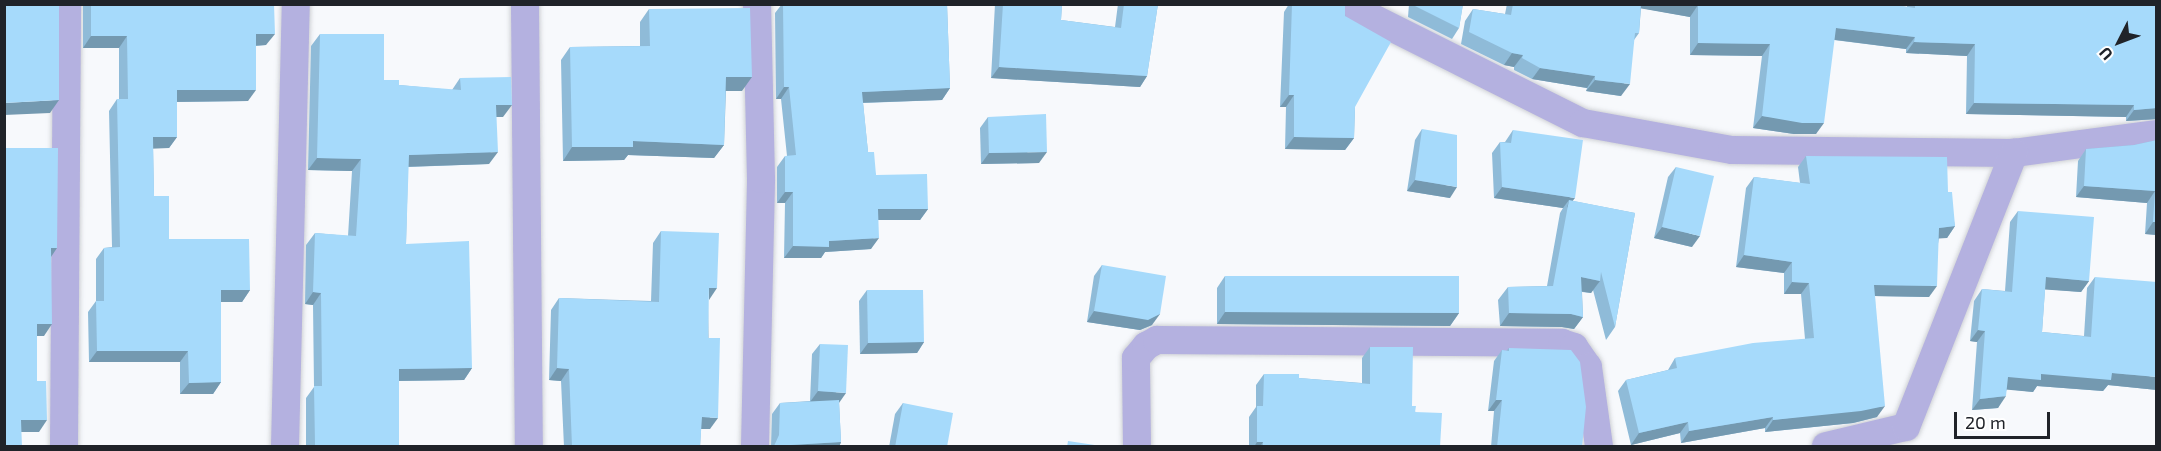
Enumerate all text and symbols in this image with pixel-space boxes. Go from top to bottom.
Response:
north arrow [2089,12,2149,72]
text: U [2095,44,2116,65]
scale bar [1957,400,2053,438]
text: 20 m [1965,411,2006,433]

